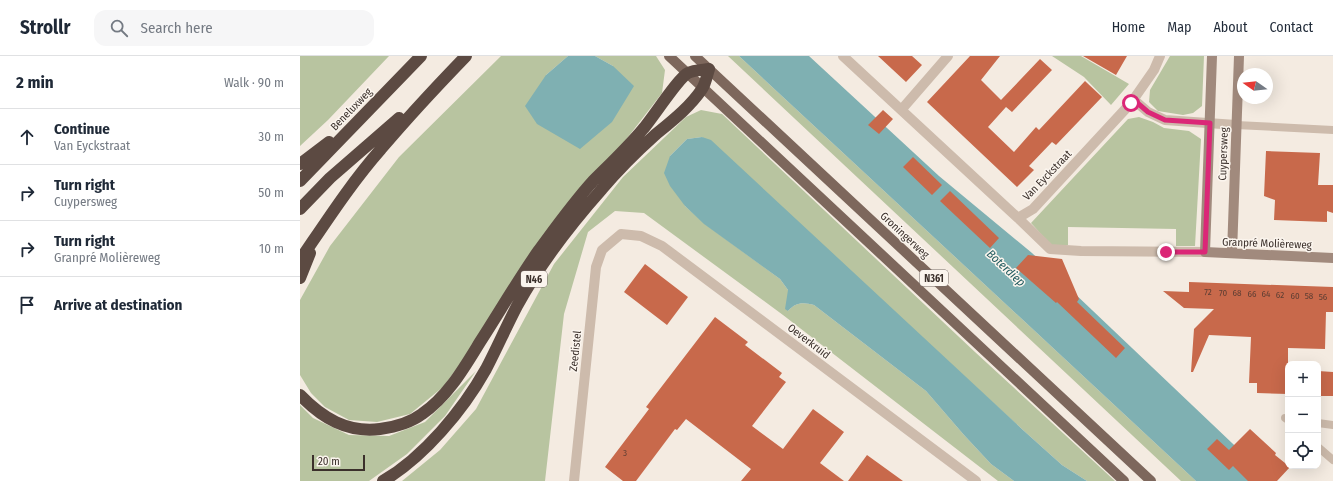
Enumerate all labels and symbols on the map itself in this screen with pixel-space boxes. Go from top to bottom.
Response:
north arrow [1237,68,1273,104]
street label: Beneluxweg [328,85,375,133]
route start [1122,94,1140,112]
street label: Cuypersweg [1216,126,1231,181]
street label: Van Eyckstraat [1020,147,1075,203]
street label: Groningerweg [878,209,932,262]
street label: Granpré Molièreweg [1222,235,1313,252]
route end [1157,243,1175,261]
water label: Boterdiep [984,247,1028,289]
road number: N361 [920,270,948,286]
road number: N46 [521,271,547,287]
house number: 72 [1204,287,1212,297]
house number: 70 [1219,288,1227,298]
house number: 68 [1233,288,1242,298]
house number: 66 [1248,289,1257,299]
house number: 64 [1262,289,1271,299]
house number: 62 [1276,290,1284,300]
house number: 60 [1290,291,1300,301]
house number: 58 [1305,291,1314,301]
house number: 56 [1319,292,1328,302]
street label: Oeverkruid [785,321,833,362]
street label: Zeedistel [567,330,584,372]
house number: 3 [623,448,627,458]
scale bar [312,453,365,472]

